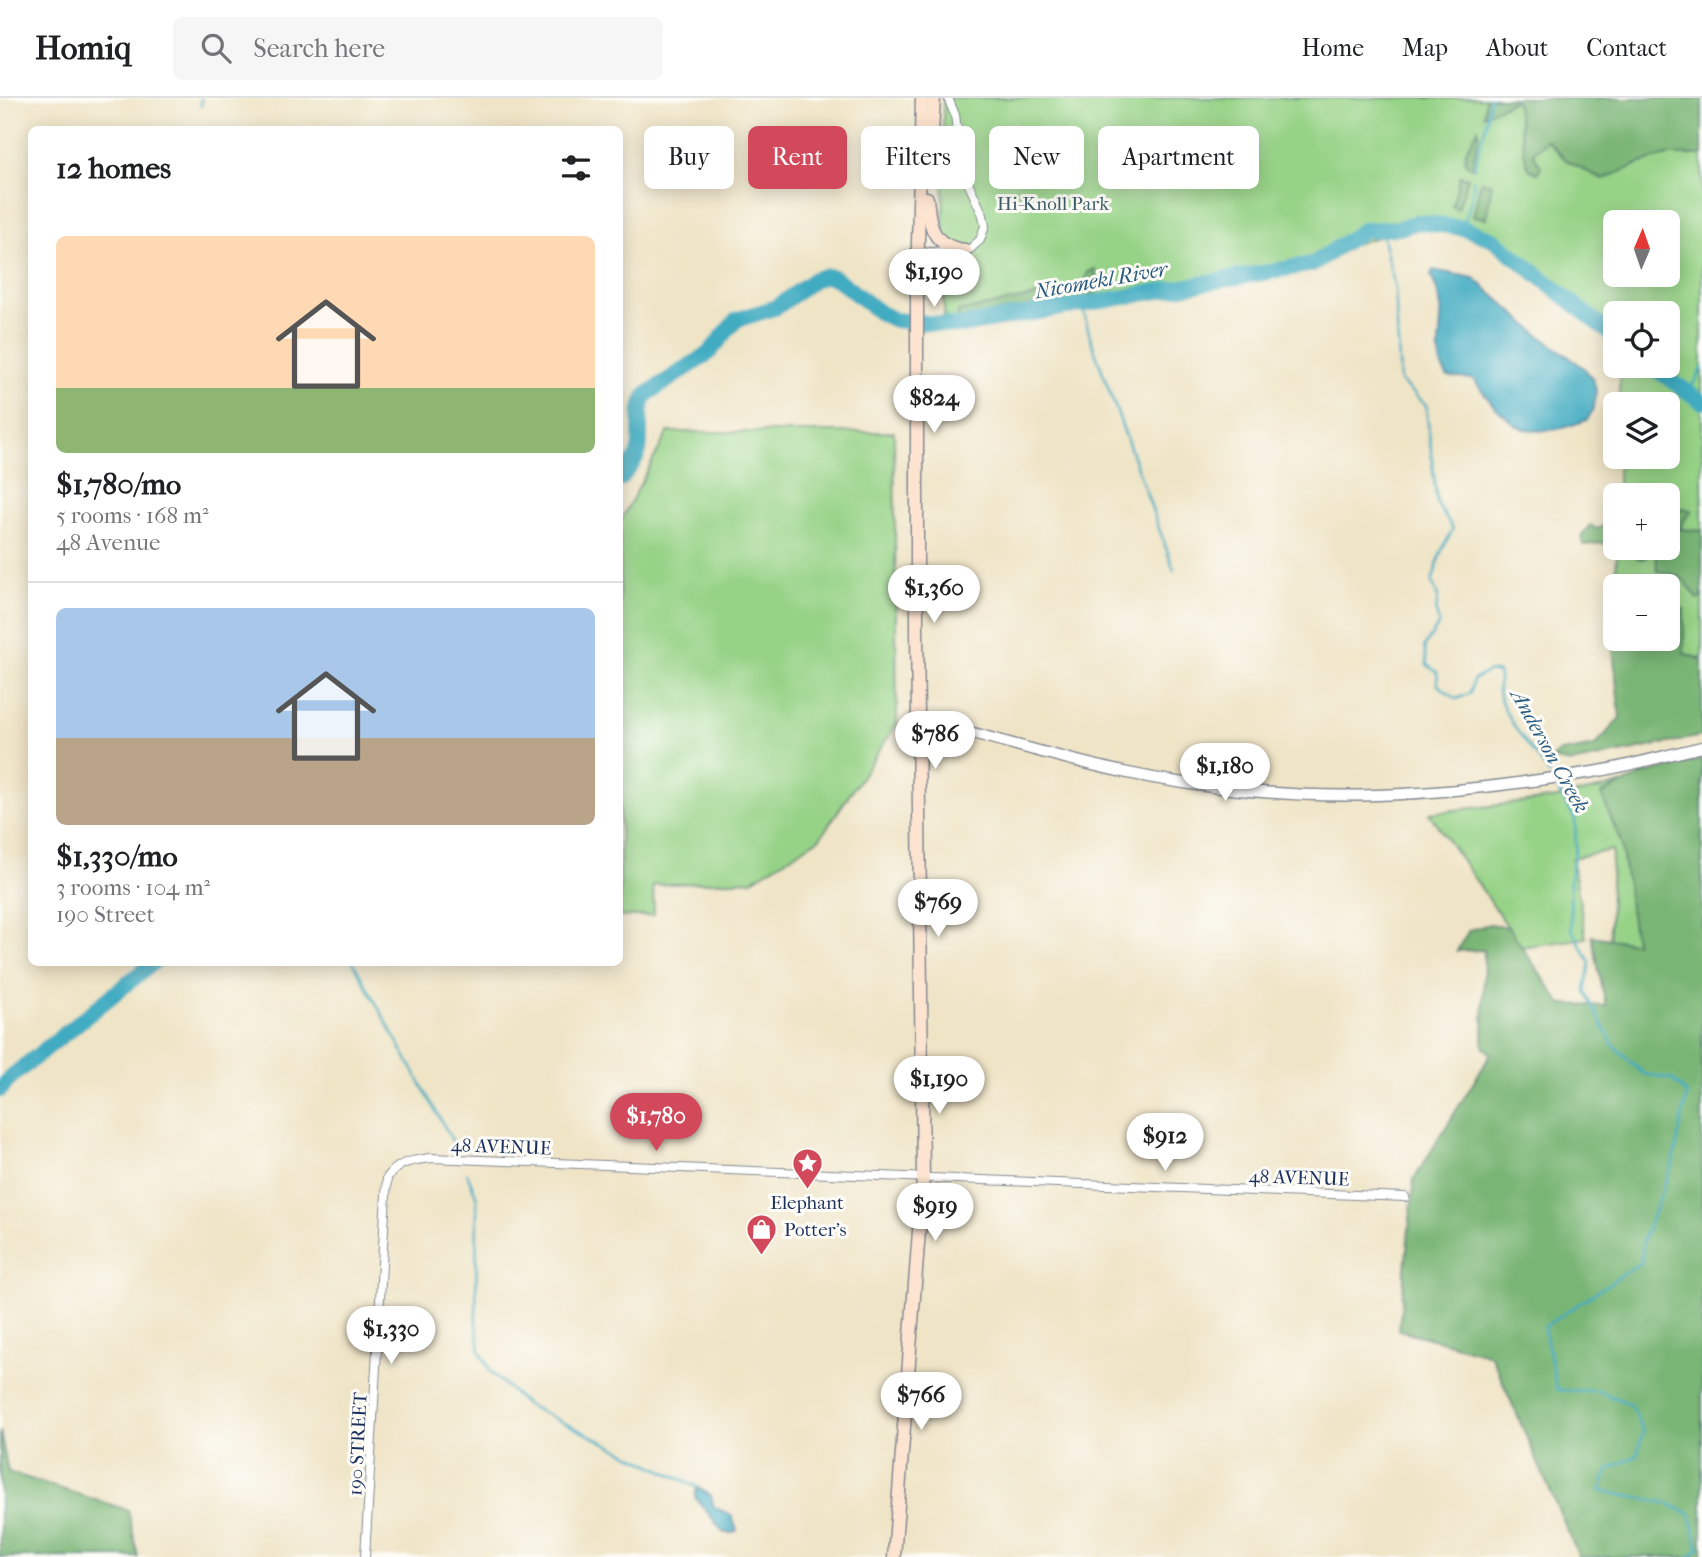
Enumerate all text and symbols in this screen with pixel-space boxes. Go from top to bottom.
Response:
search box [173,17,663,80]
text: Homiq [35,29,131,68]
icon: search [197,29,235,67]
text: Search here [253,33,385,64]
text: Home [1302,34,1364,62]
text: Map [1402,34,1448,62]
text: About [1486,34,1548,62]
text: Contact [1586,34,1667,62]
chip: Buy [644,126,734,189]
chip: Rent [748,126,847,189]
chip: Filters [861,126,975,189]
chip: New [989,126,1084,189]
chip: Apartment [1098,126,1259,189]
icon: filters [557,149,595,187]
text: 12 homes [56,151,171,186]
park label: Hi-Knoll Park [997,193,1109,215]
north arrow [1603,210,1680,287]
map controls [1603,210,1680,651]
pin: $1,190 [877,250,991,309]
water label: Nicomekl River [1032,256,1171,304]
text: $1,190 [905,258,963,285]
icon: home [263,281,389,407]
button: locate [1603,301,1680,378]
pin: $824 [893,376,975,435]
text: $824 [909,384,959,411]
button: layers [1603,392,1680,469]
text: $1,780/mo [56,467,181,502]
button: + [1603,483,1680,560]
text: 5 rooms · 168 m² [56,502,209,529]
text: 48 Avenue [56,529,160,556]
pin: $1,360 [877,566,991,625]
text: $1,360 [904,574,964,601]
button: − [1603,574,1680,651]
icon: home [263,653,389,779]
water label: Anderson Creek [1505,682,1594,817]
pin: $786 [894,712,976,771]
text: $786 [911,720,959,747]
pin: $1,180 [1168,744,1282,803]
text: $1,180 [1196,752,1254,779]
text: $1,330/mo [56,839,178,874]
text: 3 rooms · 104 m² [56,874,210,901]
pin: $769 [897,880,979,939]
text: $769 [914,888,962,915]
text: 190 Street [56,901,155,928]
pin: $1,190 [882,1056,996,1116]
text: $1,190 [910,1065,968,1092]
pin: $1,780 [599,1094,713,1153]
text: $1,780 [626,1102,686,1129]
pin: $912 [1124,1114,1206,1173]
text: $912 [1143,1122,1187,1149]
street label: 48 AVENUE [450,1134,552,1160]
place icon: Elephant [790,1146,824,1190]
street label: 48 AVENUE [1248,1165,1350,1191]
pin: $919 [894,1184,976,1243]
place label: Elephant [770,1192,844,1214]
text: $919 [913,1192,958,1219]
shop icon: Potter's [744,1212,778,1256]
place label: Potter's [784,1219,847,1241]
pin: $1,330 [334,1306,448,1366]
text: $1,330 [362,1315,420,1342]
pin: $766 [880,1372,962,1432]
text: $766 [897,1381,945,1408]
street label: 190 STREET [344,1392,372,1496]

